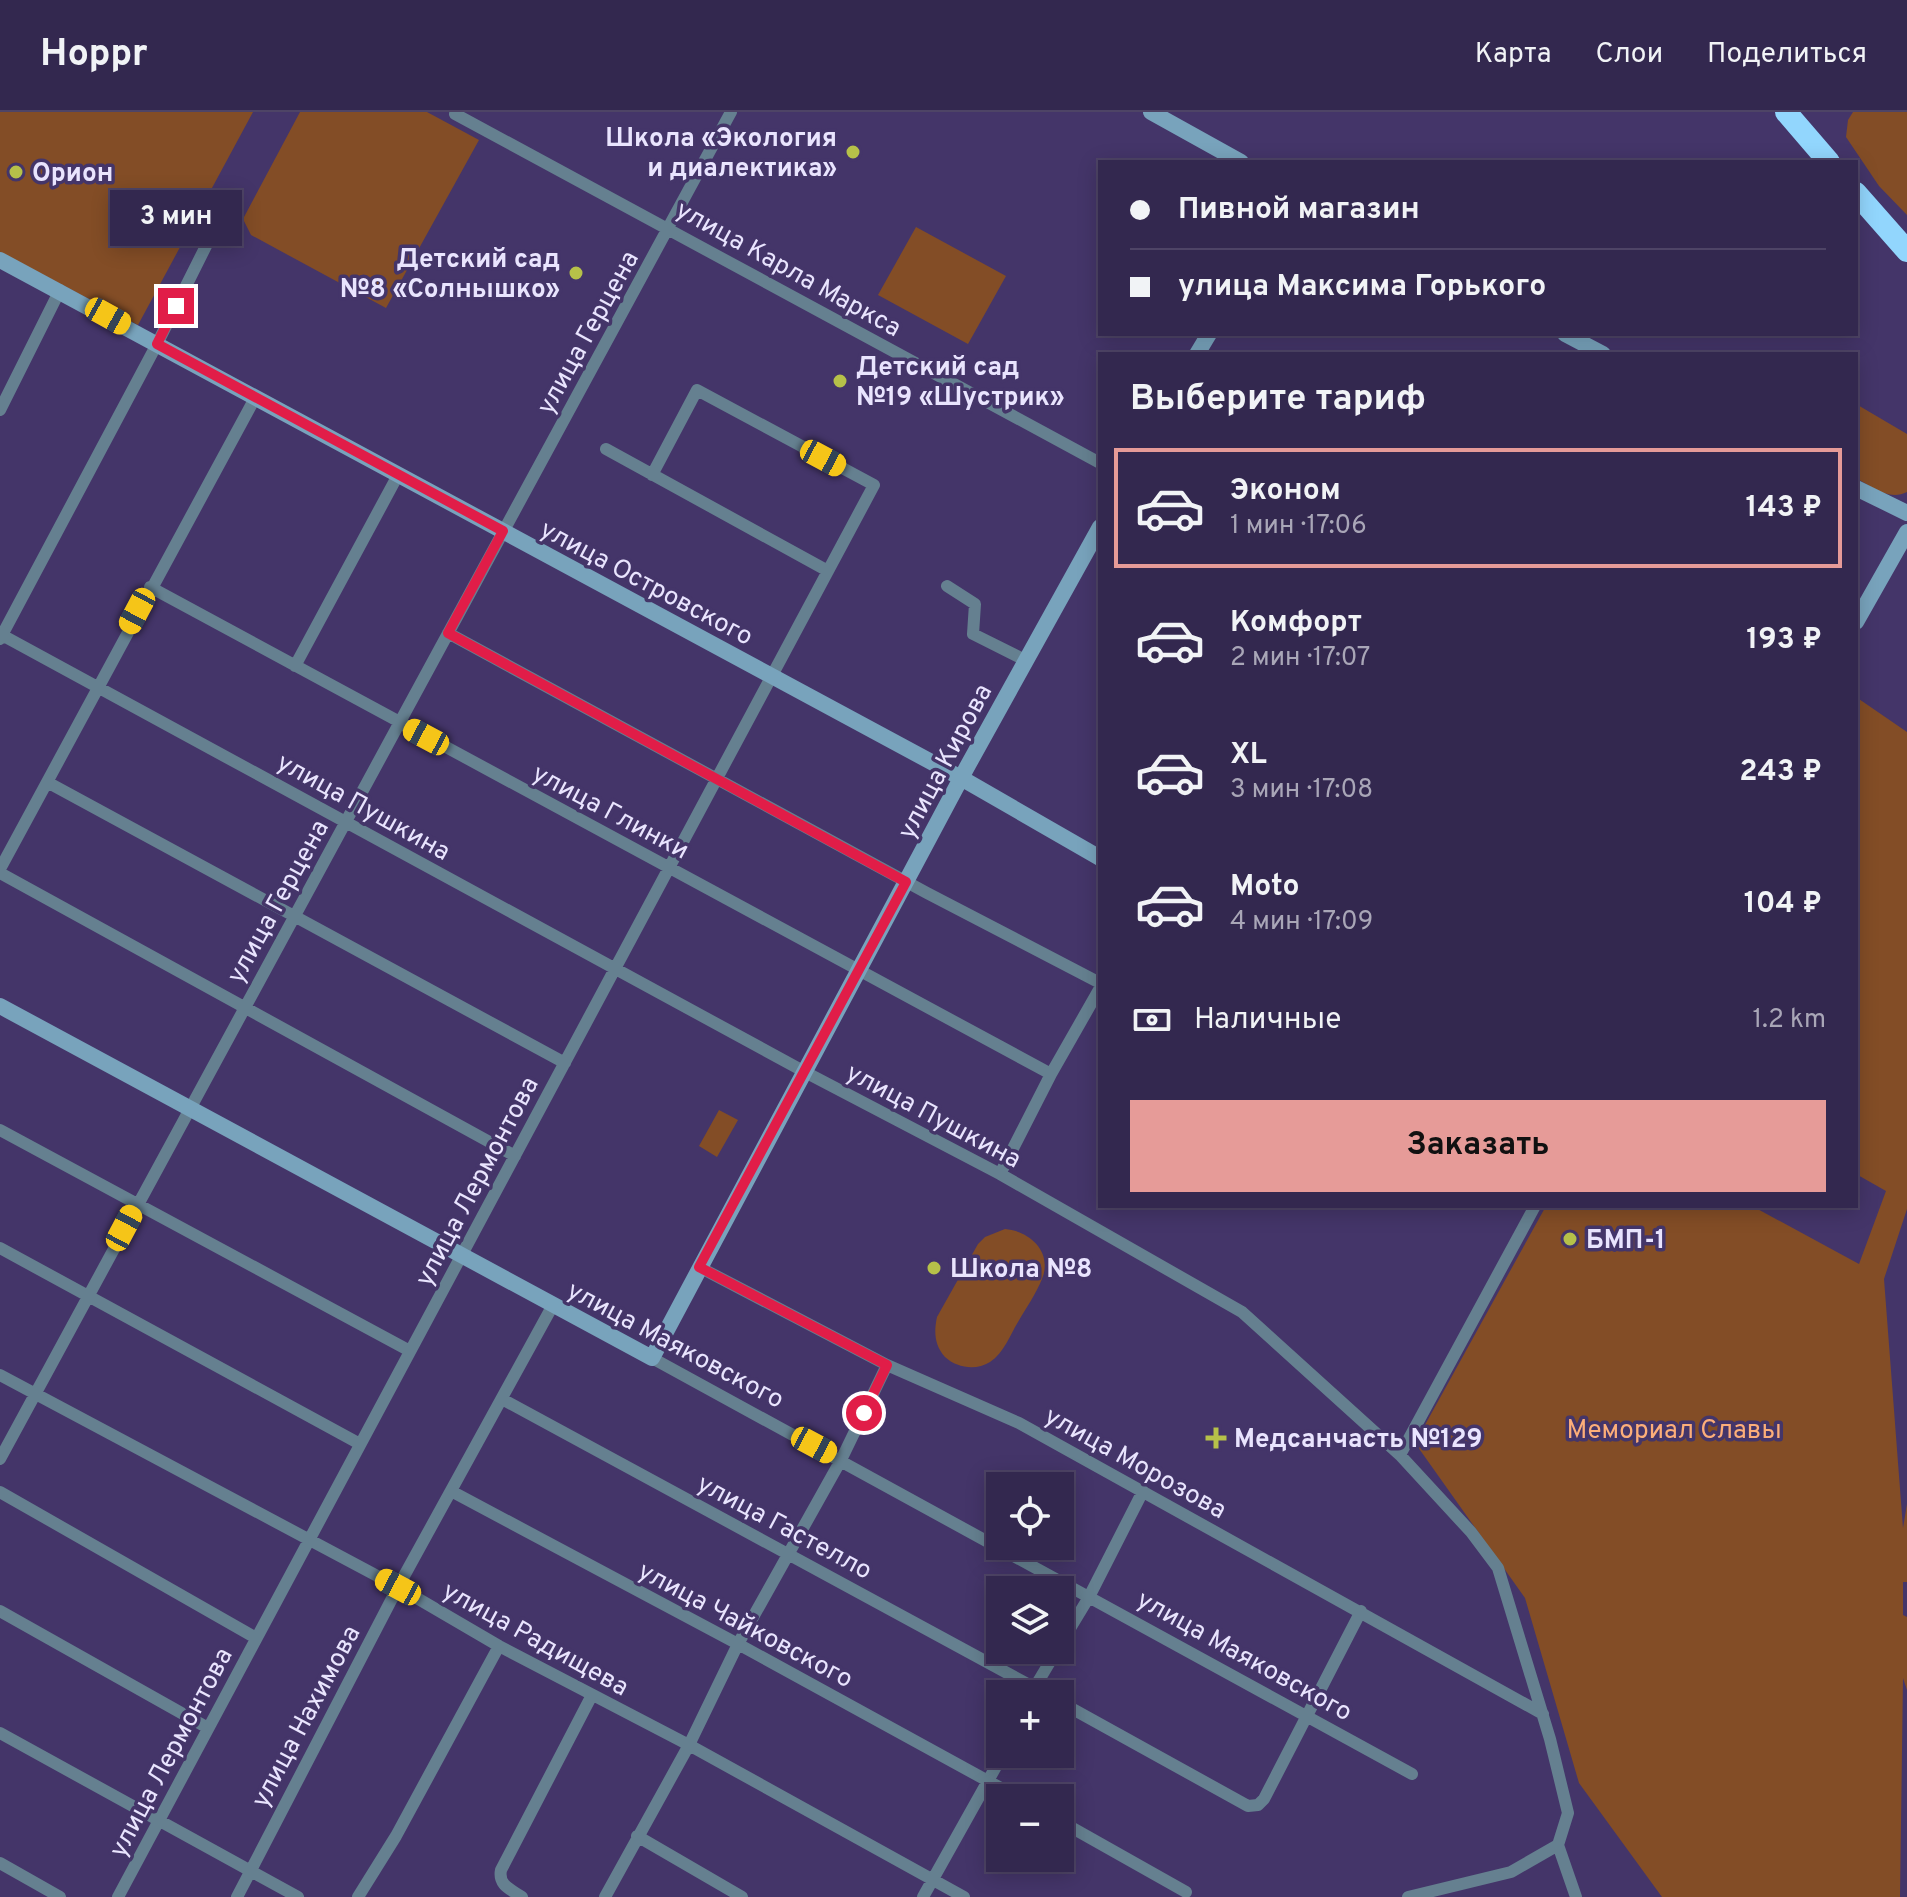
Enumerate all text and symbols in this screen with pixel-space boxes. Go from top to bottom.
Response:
text: Hoppr [40,31,148,80]
text: Карта [1475,37,1551,73]
text: Слои [1595,37,1663,73]
text: Поделиться [1707,37,1867,73]
place label: Школа «Экология и диалектика» [605,123,837,186]
marker: Школа «Экология и диалектика» [844,143,862,161]
place label: Орион [32,158,113,191]
marker: Орион [7,163,25,181]
callout: 3 мин [110,190,242,246]
text: Пивной магазин [1178,192,1420,229]
street label: улица Карла Маркса [669,194,906,346]
text: 3 мин [140,201,212,234]
place label: Детский сад №8 «Солнышко» [340,244,560,307]
street label: улица Герцена [531,246,648,421]
marker: Детский сад №8 «Солнышко» [567,264,585,282]
text: улица Максима Горького [1178,269,1546,306]
route end [158,288,194,324]
car [81,294,135,338]
place label: Детский сад №19 «Шустрик» [856,352,1064,415]
marker: Детский сад №19 «Шустрик» [831,372,849,390]
text: Выберите тариф [1130,377,1426,423]
car [796,436,850,480]
icon: car [1134,472,1206,544]
text: Эконом [1230,473,1341,510]
text: 143 ₽ [1745,490,1822,527]
text: 1 мин · 17:06 [1230,510,1367,543]
street label: улица Островского [533,514,758,654]
car [115,584,159,638]
icon: car [1134,604,1206,676]
text: Комфорт [1230,605,1362,642]
text: 193 ₽ [1746,622,1822,659]
text: 2 мин · 17:07 [1230,642,1370,675]
street label: улица Кирова [891,679,1001,846]
car [399,715,453,759]
icon: car [1134,736,1206,808]
text: XL [1230,737,1267,774]
street label: улица Пушкина [270,747,455,870]
text: 243 ₽ [1739,754,1822,791]
street label: улица Глинки [526,758,694,868]
text: 3 мин · 17:08 [1230,774,1373,807]
street label: улица Герцена [221,815,338,990]
icon: car [1134,868,1206,940]
text: Moto [1230,869,1300,906]
text: 104 ₽ [1744,886,1822,923]
text: 4 мин · 17:09 [1230,906,1373,939]
icon: cash [1130,998,1174,1042]
text: Наличные [1194,1002,1341,1039]
text: 1.2 km [1753,1004,1826,1037]
street label: улица Пушкина [840,1057,1026,1177]
street label: улица Лермонтова [409,1072,547,1293]
button: Заказать [1130,1100,1826,1192]
car [102,1201,146,1255]
place label: БМП-1 [1586,1225,1666,1258]
marker: БМП-1 [1561,1230,1579,1248]
place label: Школа №8 [950,1254,1092,1287]
marker: Школа №8 [925,1259,943,1277]
street label: улица Маяковского [561,1275,789,1417]
route start [846,1395,882,1431]
street label: улица Морозова [1038,1401,1232,1528]
park label: Мемориал Славы [1566,1415,1782,1448]
car [787,1423,841,1467]
place label: Медсанчасть №129 [1234,1424,1483,1457]
marker: Медсанчасть №129 [1205,1427,1227,1449]
street label: улица Гастелло [690,1468,877,1588]
map controls [986,1472,1074,1872]
button: locate [986,1472,1074,1560]
street label: улица Чайковского [632,1556,858,1697]
car [371,1565,425,1609]
street label: улица Радищева [436,1575,634,1705]
button: layers [986,1576,1074,1664]
street label: улица Маяковского [1130,1584,1357,1730]
street label: улица Нахимова [245,1620,369,1814]
street label: улица Лермонтова [103,1643,241,1864]
button: + [986,1680,1074,1768]
button: − [986,1784,1074,1872]

